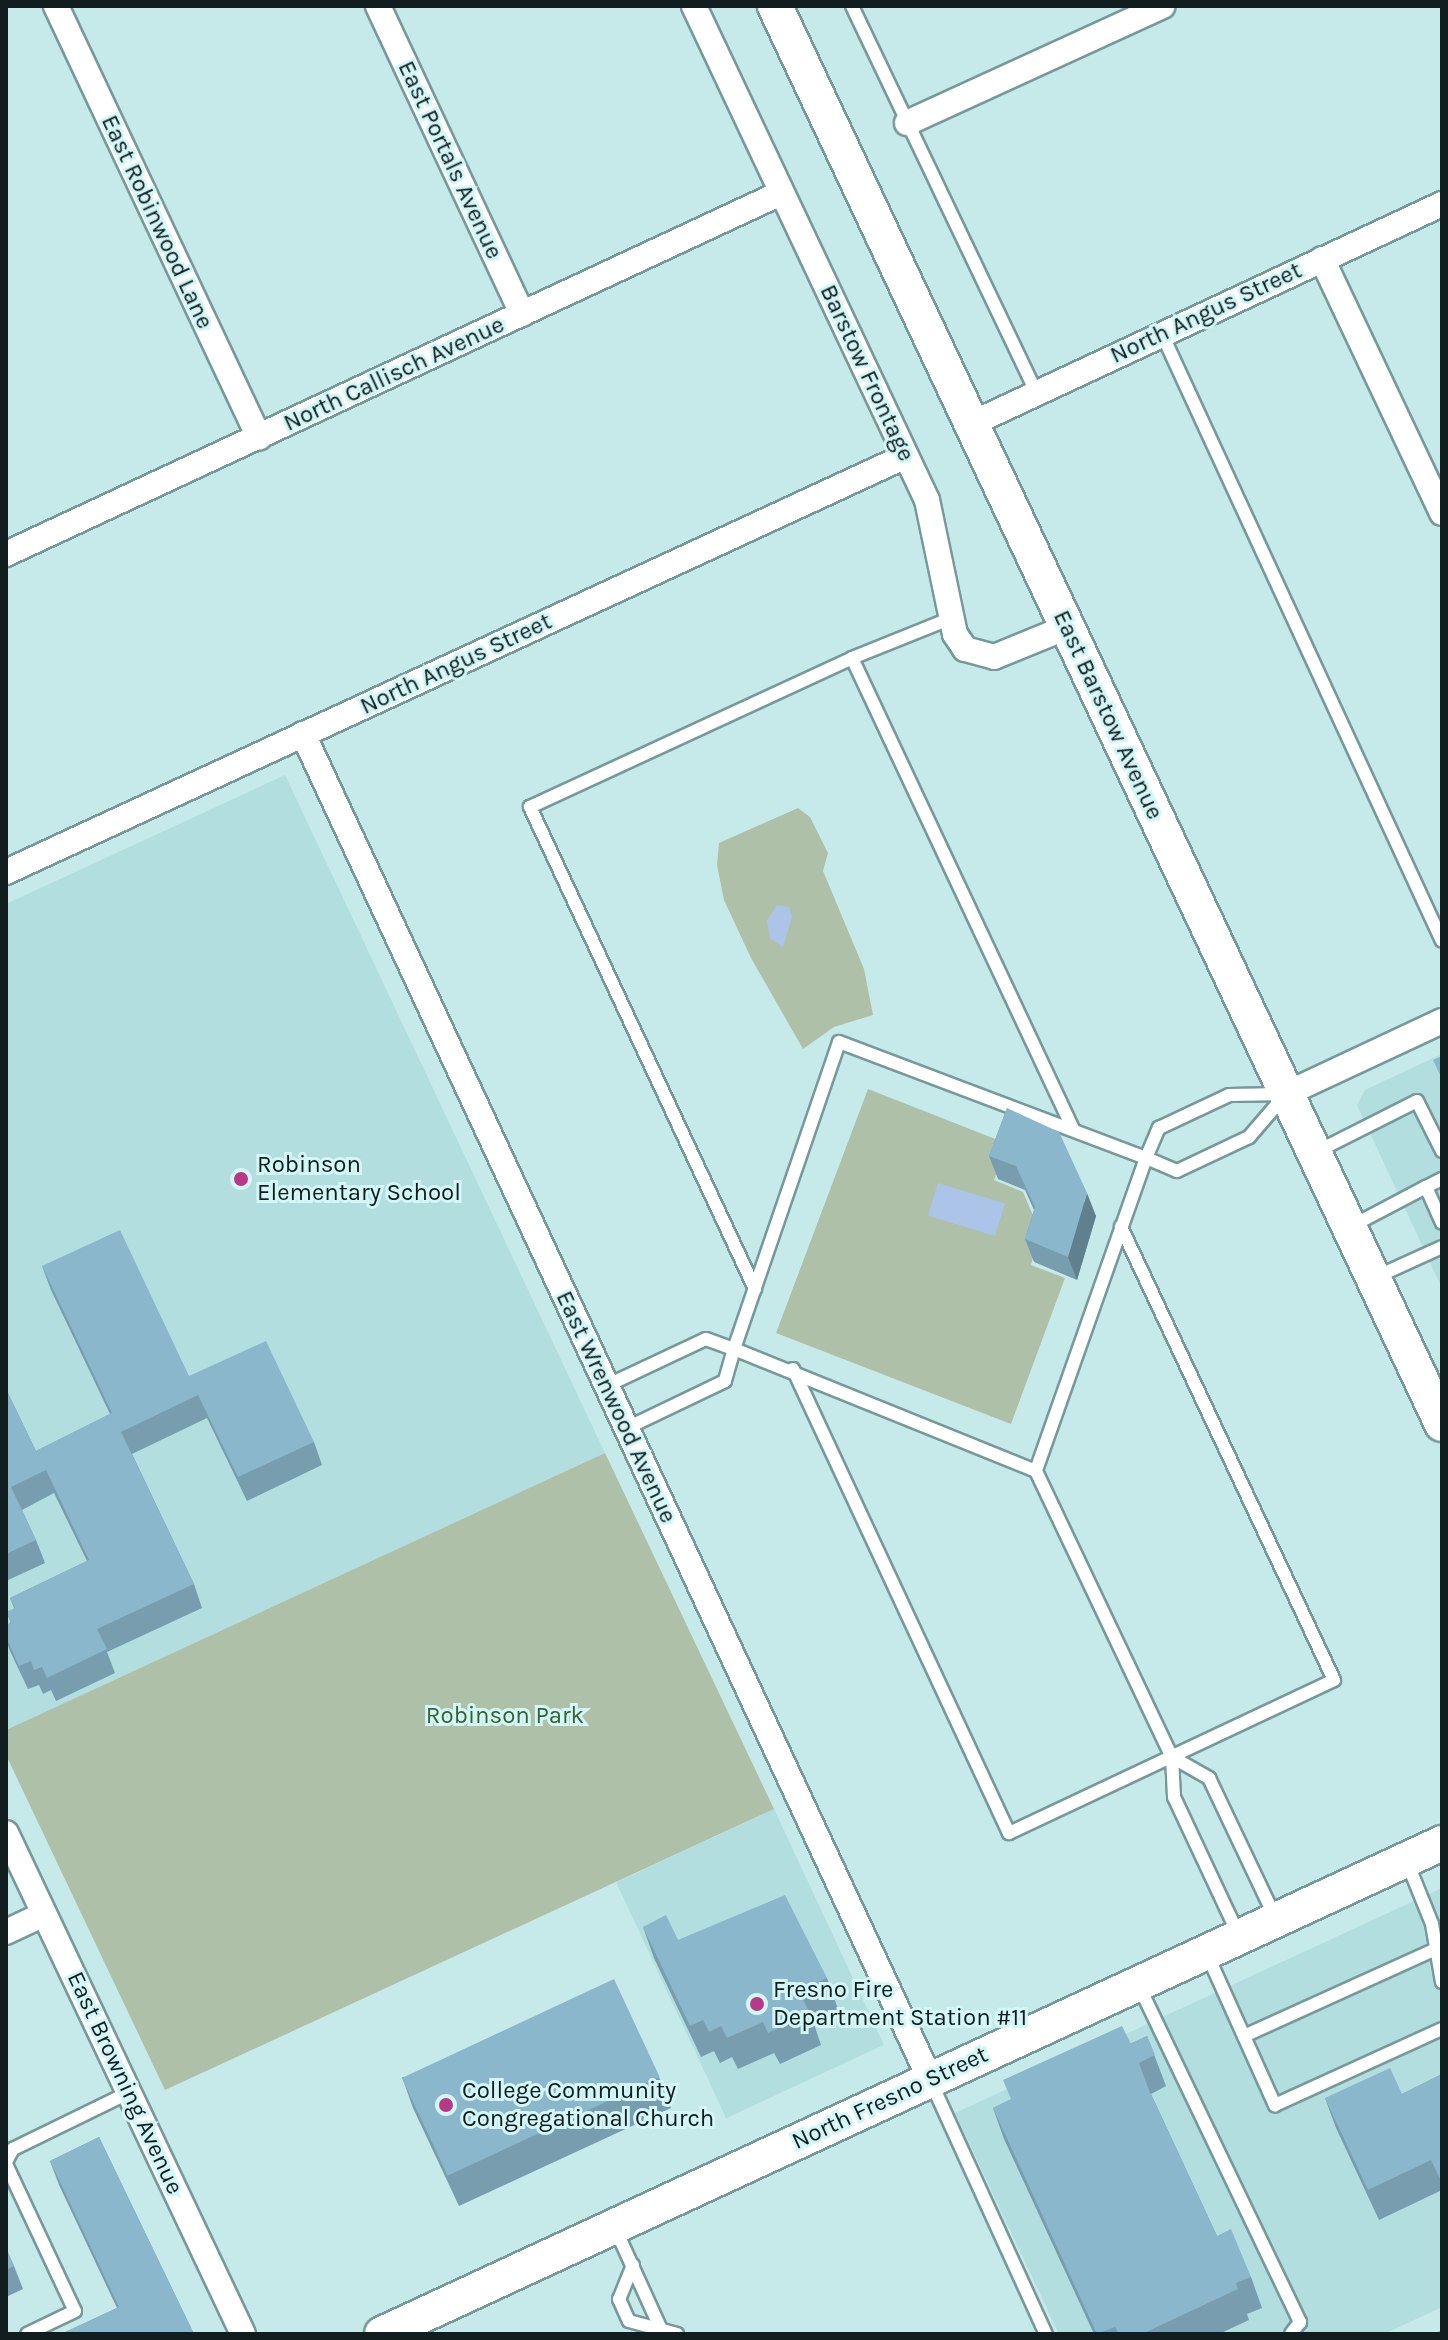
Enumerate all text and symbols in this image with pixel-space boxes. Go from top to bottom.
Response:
street label: East Portals Avenue [391,56,509,264]
street label: East Robinwood Lane [95,111,219,333]
street label: North Angus Street [1106,256,1306,370]
street label: Barstow Frontage [813,280,921,466]
street label: North Callisch Avenue [279,310,509,438]
street label: East Barstow Avenue [1047,606,1169,824]
street label: North Angus Street [356,607,556,721]
place label: Robinson Elementary School [257,1151,461,1207]
marker: Robinson Elementary School [232,1170,250,1188]
street label: East Wrenwood Avenue [550,1286,682,1528]
park label: Robinson Park [426,1702,584,1730]
street label: East Browning Avenue [61,1967,189,2199]
place label: Fresno Fire Department Station #11 [773,1976,1027,2032]
marker: Fresno Fire Department Station #11 [748,1995,766,2013]
street label: North Fresno Street [787,2040,993,2156]
place label: College Community Congregational Church [462,2077,714,2133]
marker: College Community Congregational Church [437,2096,455,2114]

